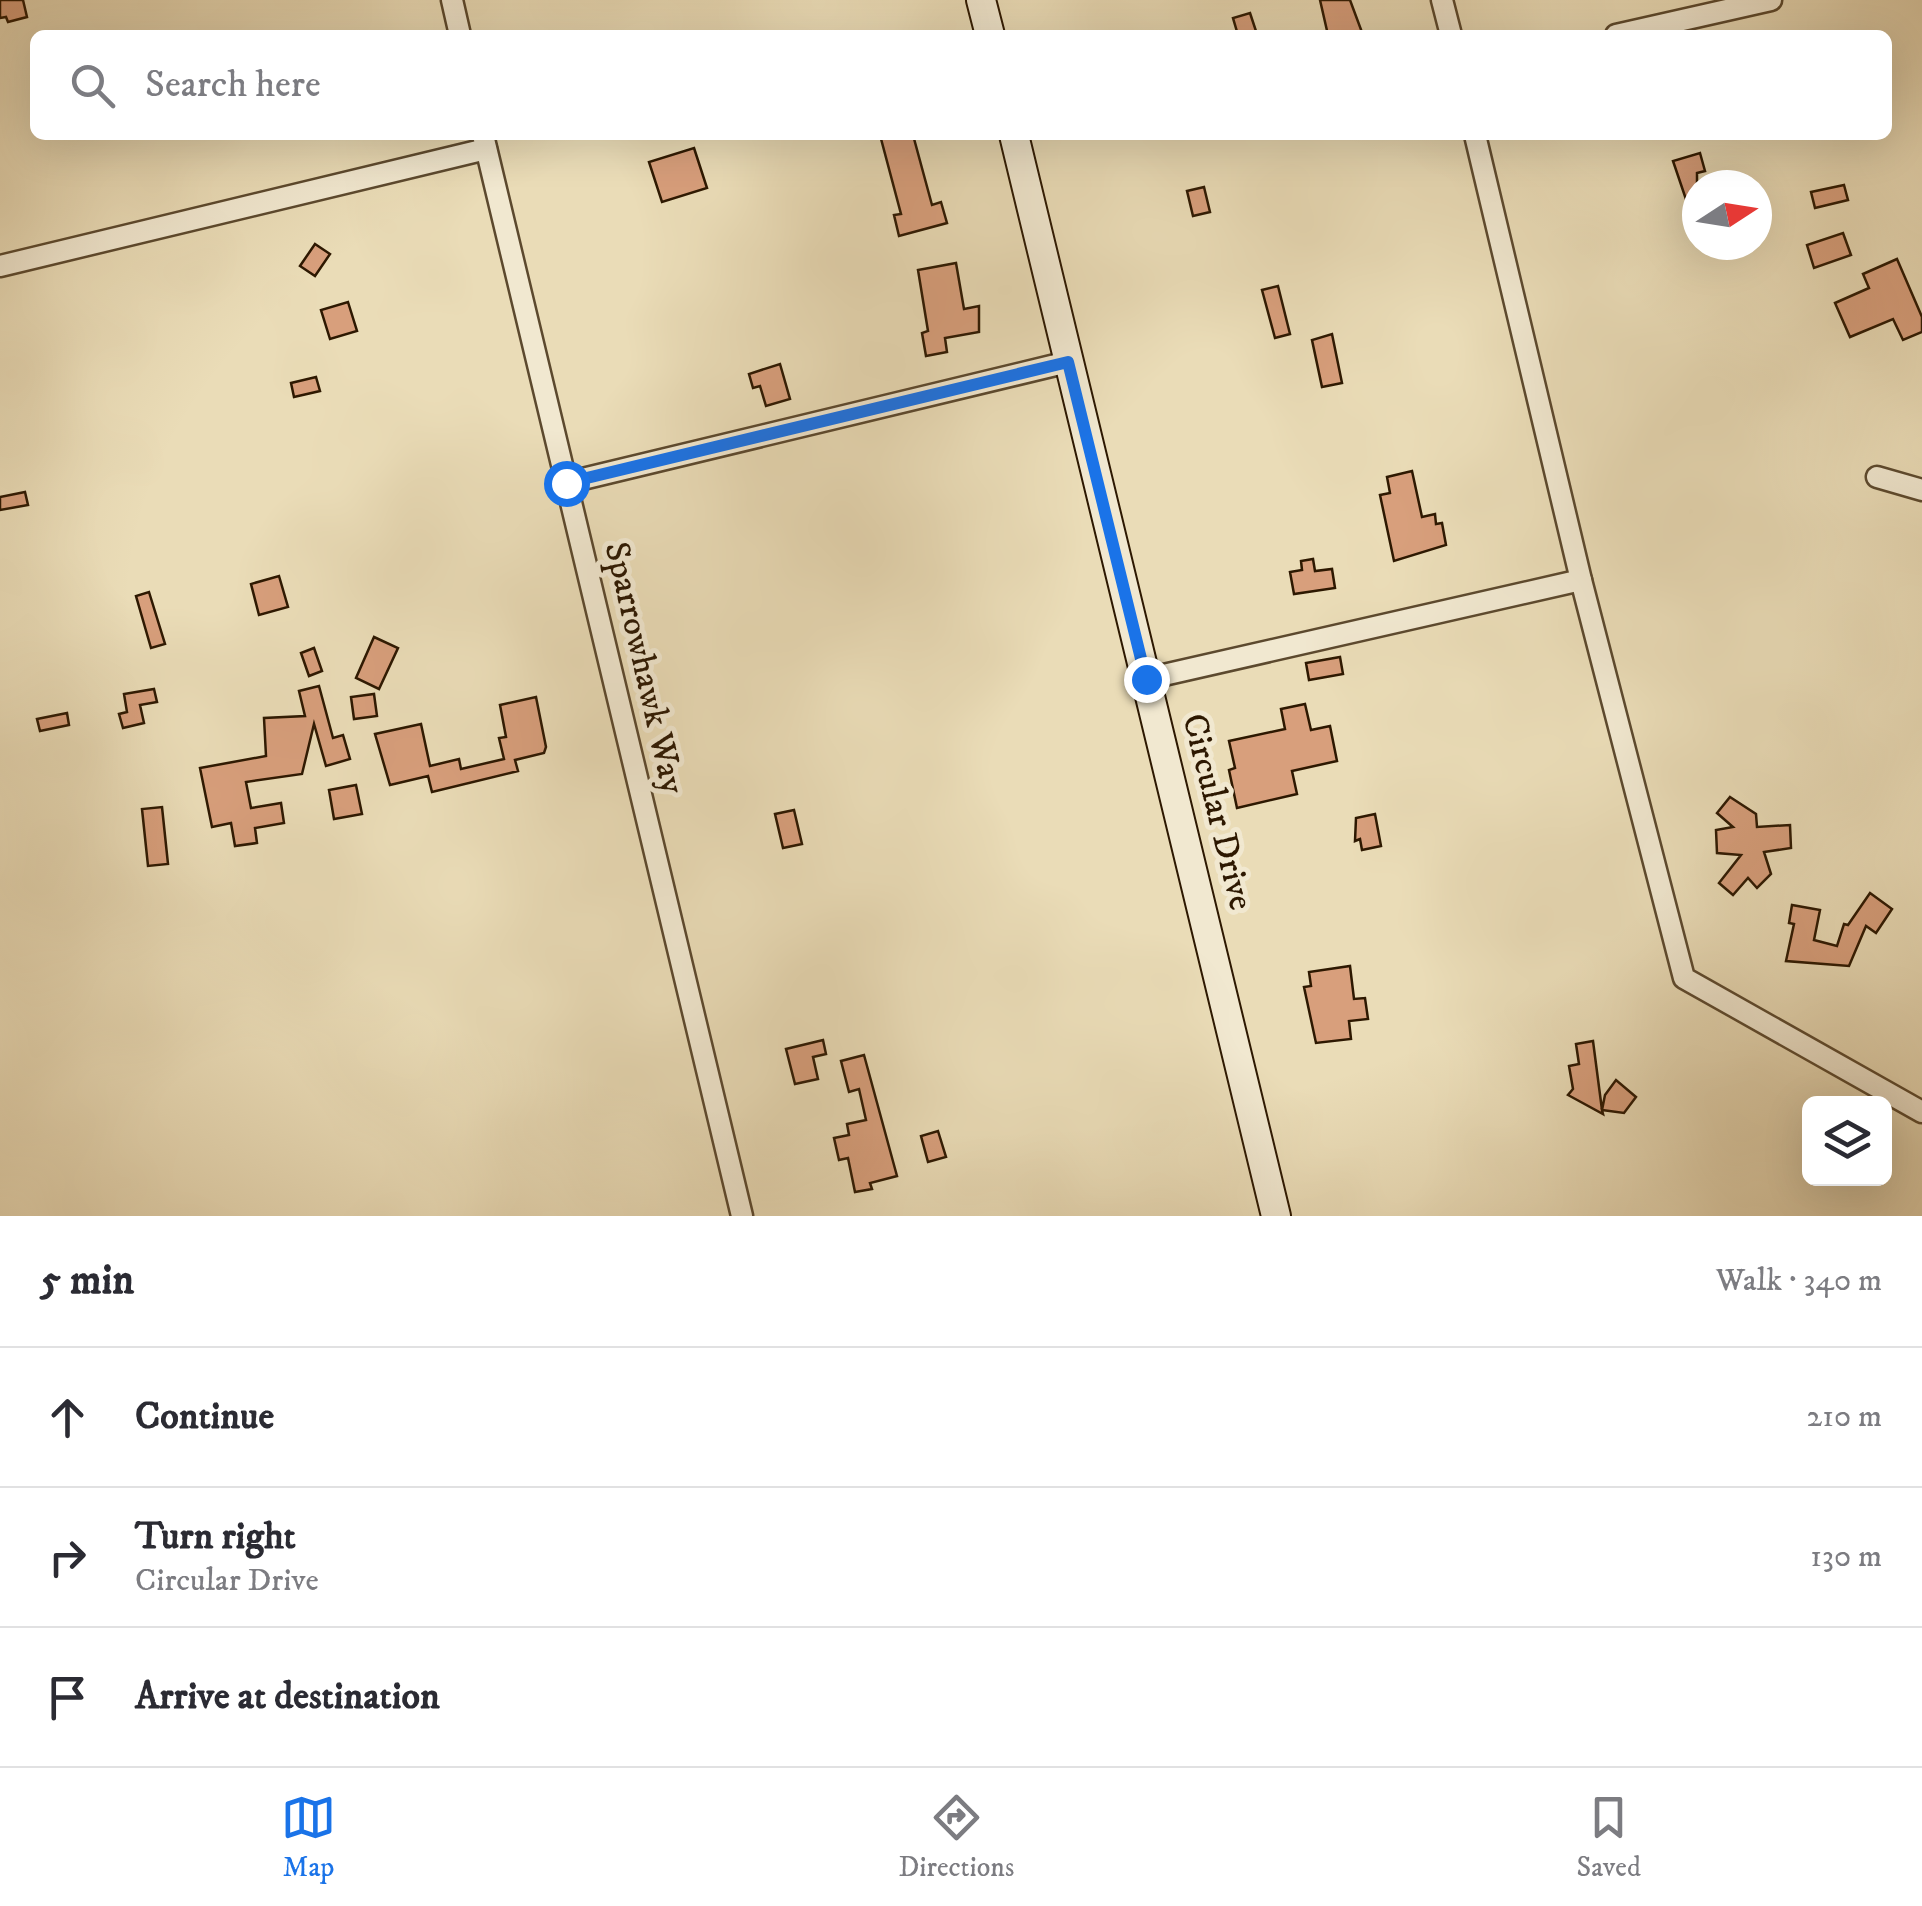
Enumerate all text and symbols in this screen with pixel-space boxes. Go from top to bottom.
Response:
search box [30,30,1892,140]
icon: search [65,58,120,113]
text: Search here [145,61,321,109]
north arrow [1682,170,1772,260]
route start [544,461,590,507]
street label: Sparrowhawk Way [594,538,694,798]
route end [1124,657,1170,703]
street label: Circular Drive [1171,709,1263,915]
map controls [1802,1096,1892,1186]
button: layers [1802,1096,1892,1186]
text: 5 min [40,1255,134,1307]
text: Walk · 340 m [1716,1261,1882,1301]
icon: ahead [40,1390,95,1445]
text: Continue [135,1393,274,1441]
text: 210 m [1807,1397,1882,1437]
text: Turn right [135,1513,296,1561]
icon: right [40,1530,95,1585]
text: 130 m [1810,1537,1882,1577]
text: Circular Drive [135,1561,319,1601]
icon: arrive [40,1670,95,1725]
text: Arrive at destination [135,1673,440,1721]
tab: Map [281,1790,336,1885]
tab: Directions [898,1790,1014,1885]
tab: Saved [1577,1790,1641,1885]

